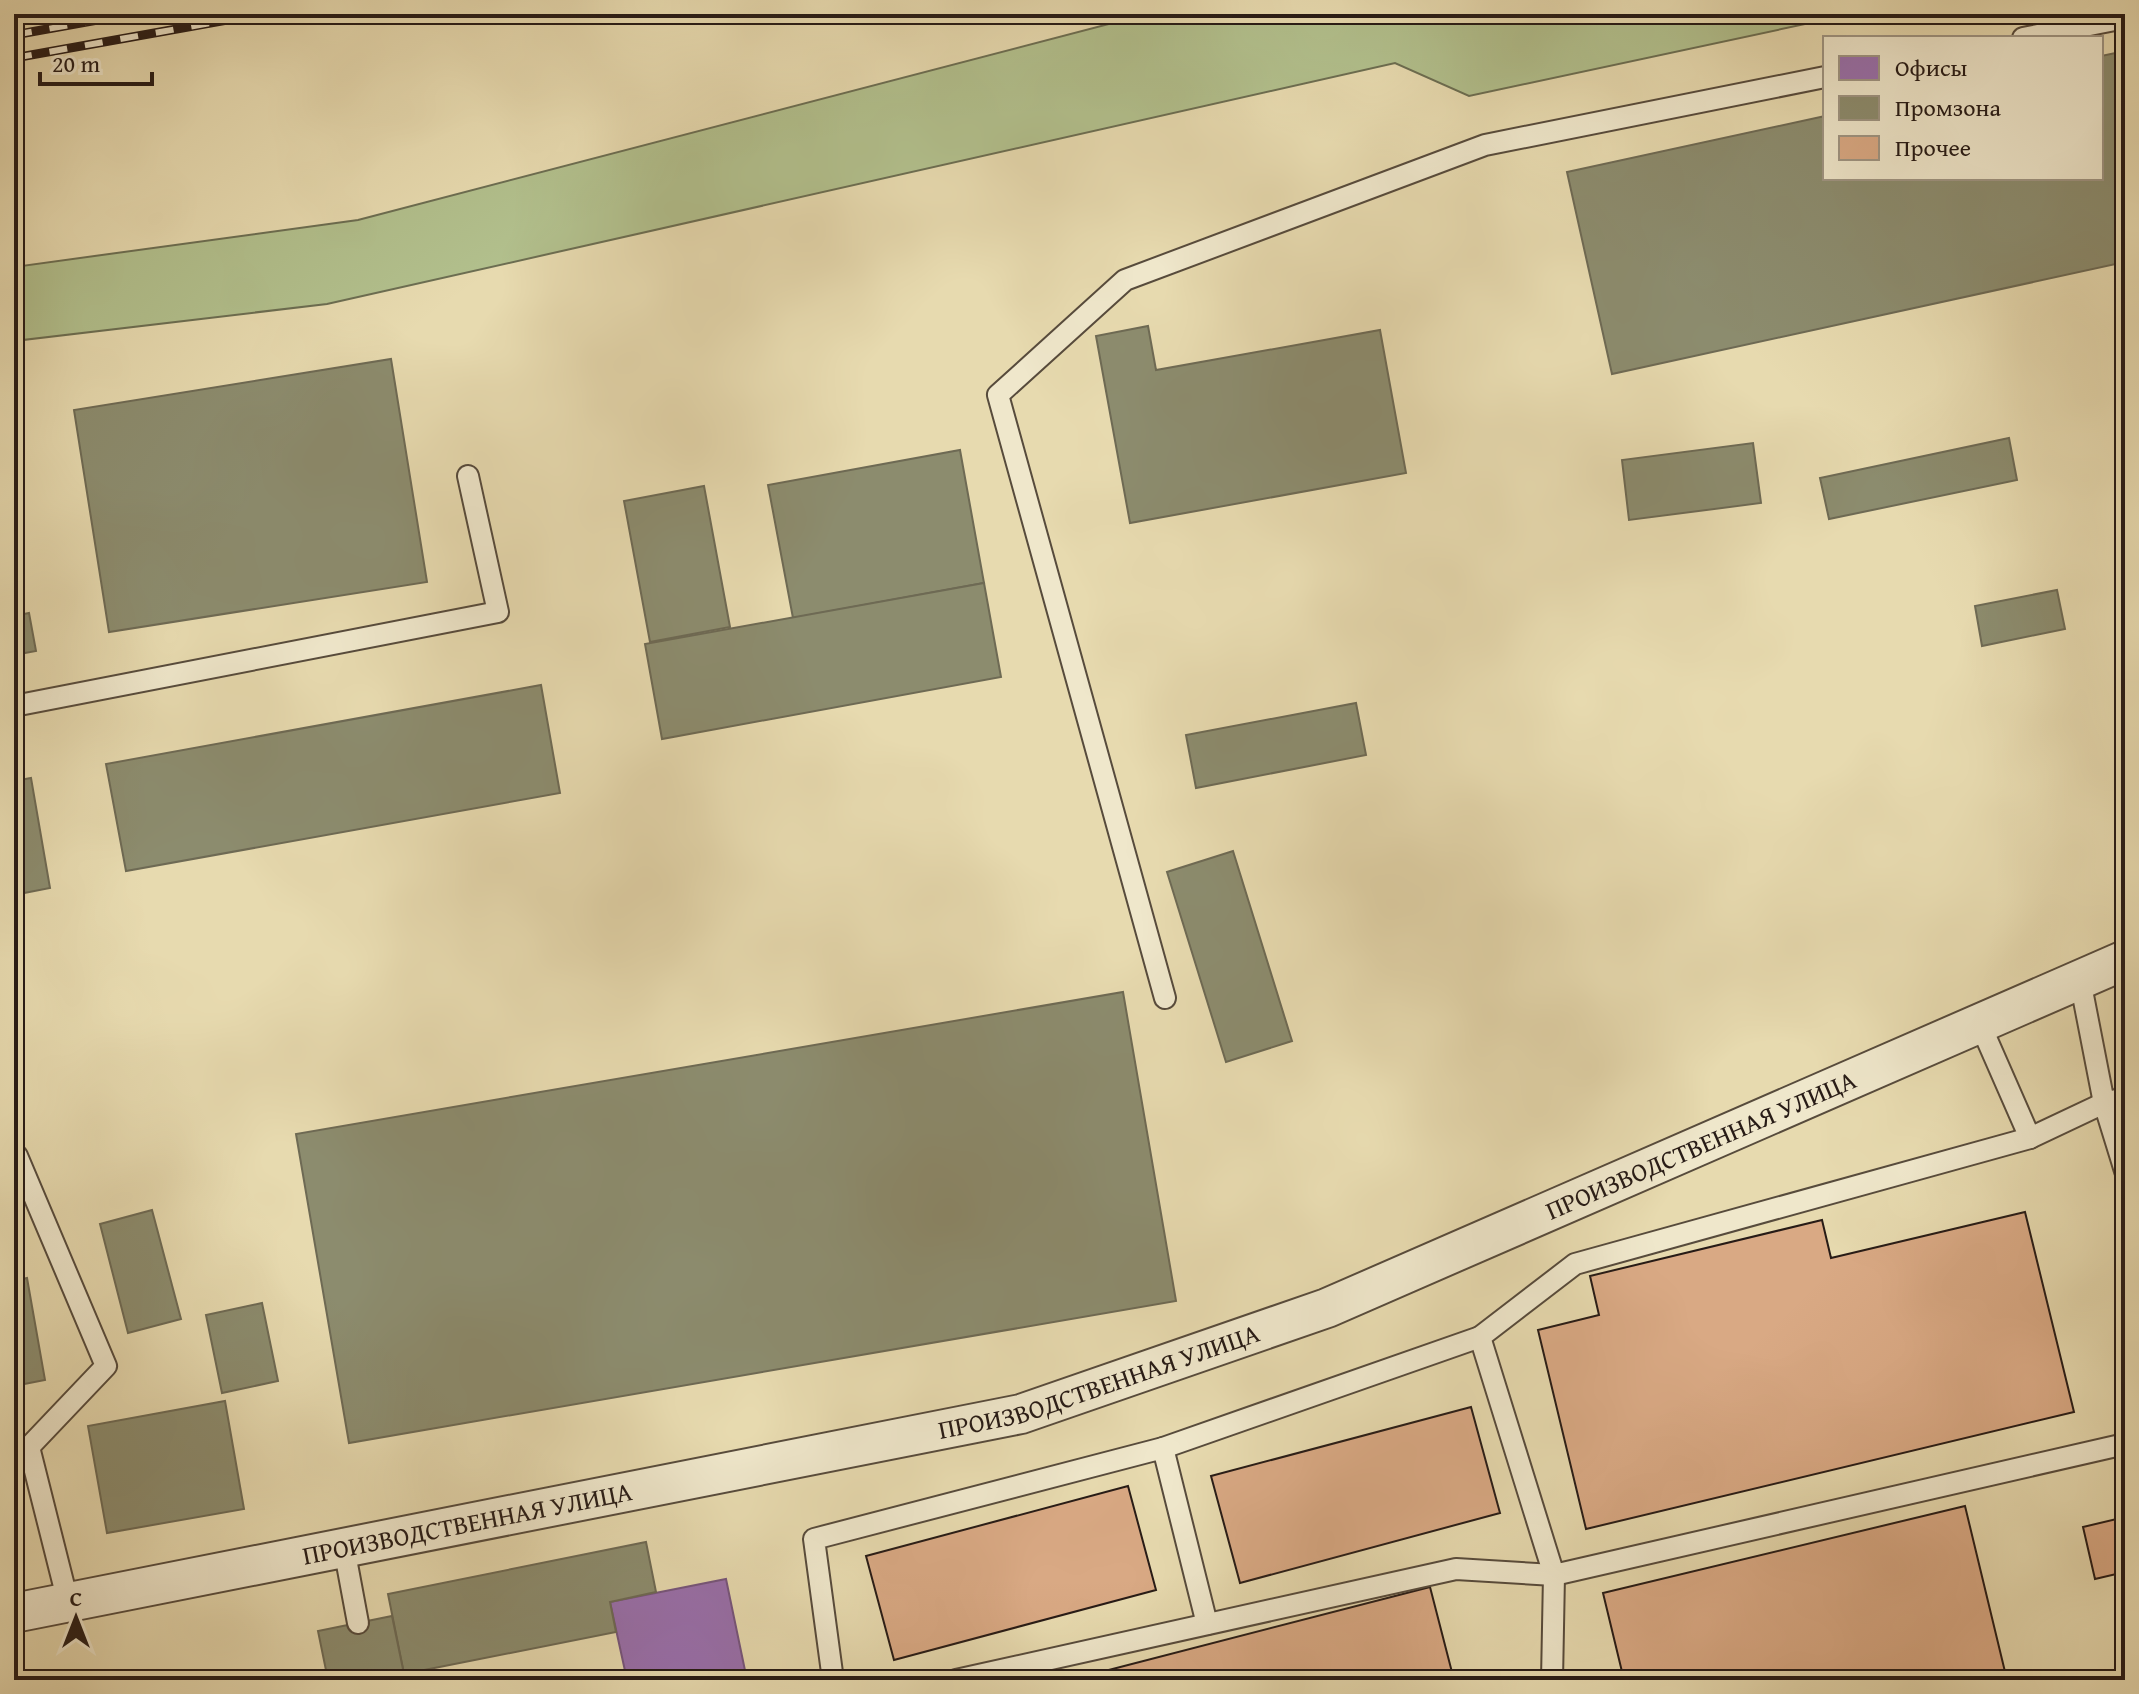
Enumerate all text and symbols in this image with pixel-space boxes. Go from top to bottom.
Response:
scale bar [40,36,152,86]
legend [1823,36,2103,180]
text: 20 m [52,46,100,81]
text: Офисы [1895,50,1968,85]
text: Промзона [1895,90,2001,125]
text: Прочее [1895,130,1971,165]
street label: ПРОИЗВОДСТВЕННАЯ УЛИЦА [1539,1060,1862,1229]
street label: ПРОИЗВОДСТВЕННАЯ УЛИЦА [935,1313,1265,1449]
street label: ПРОИЗВОДСТВЕННАЯ УЛИЦА [299,1471,635,1575]
north arrow [36,1578,116,1658]
text: С [70,1582,82,1614]

